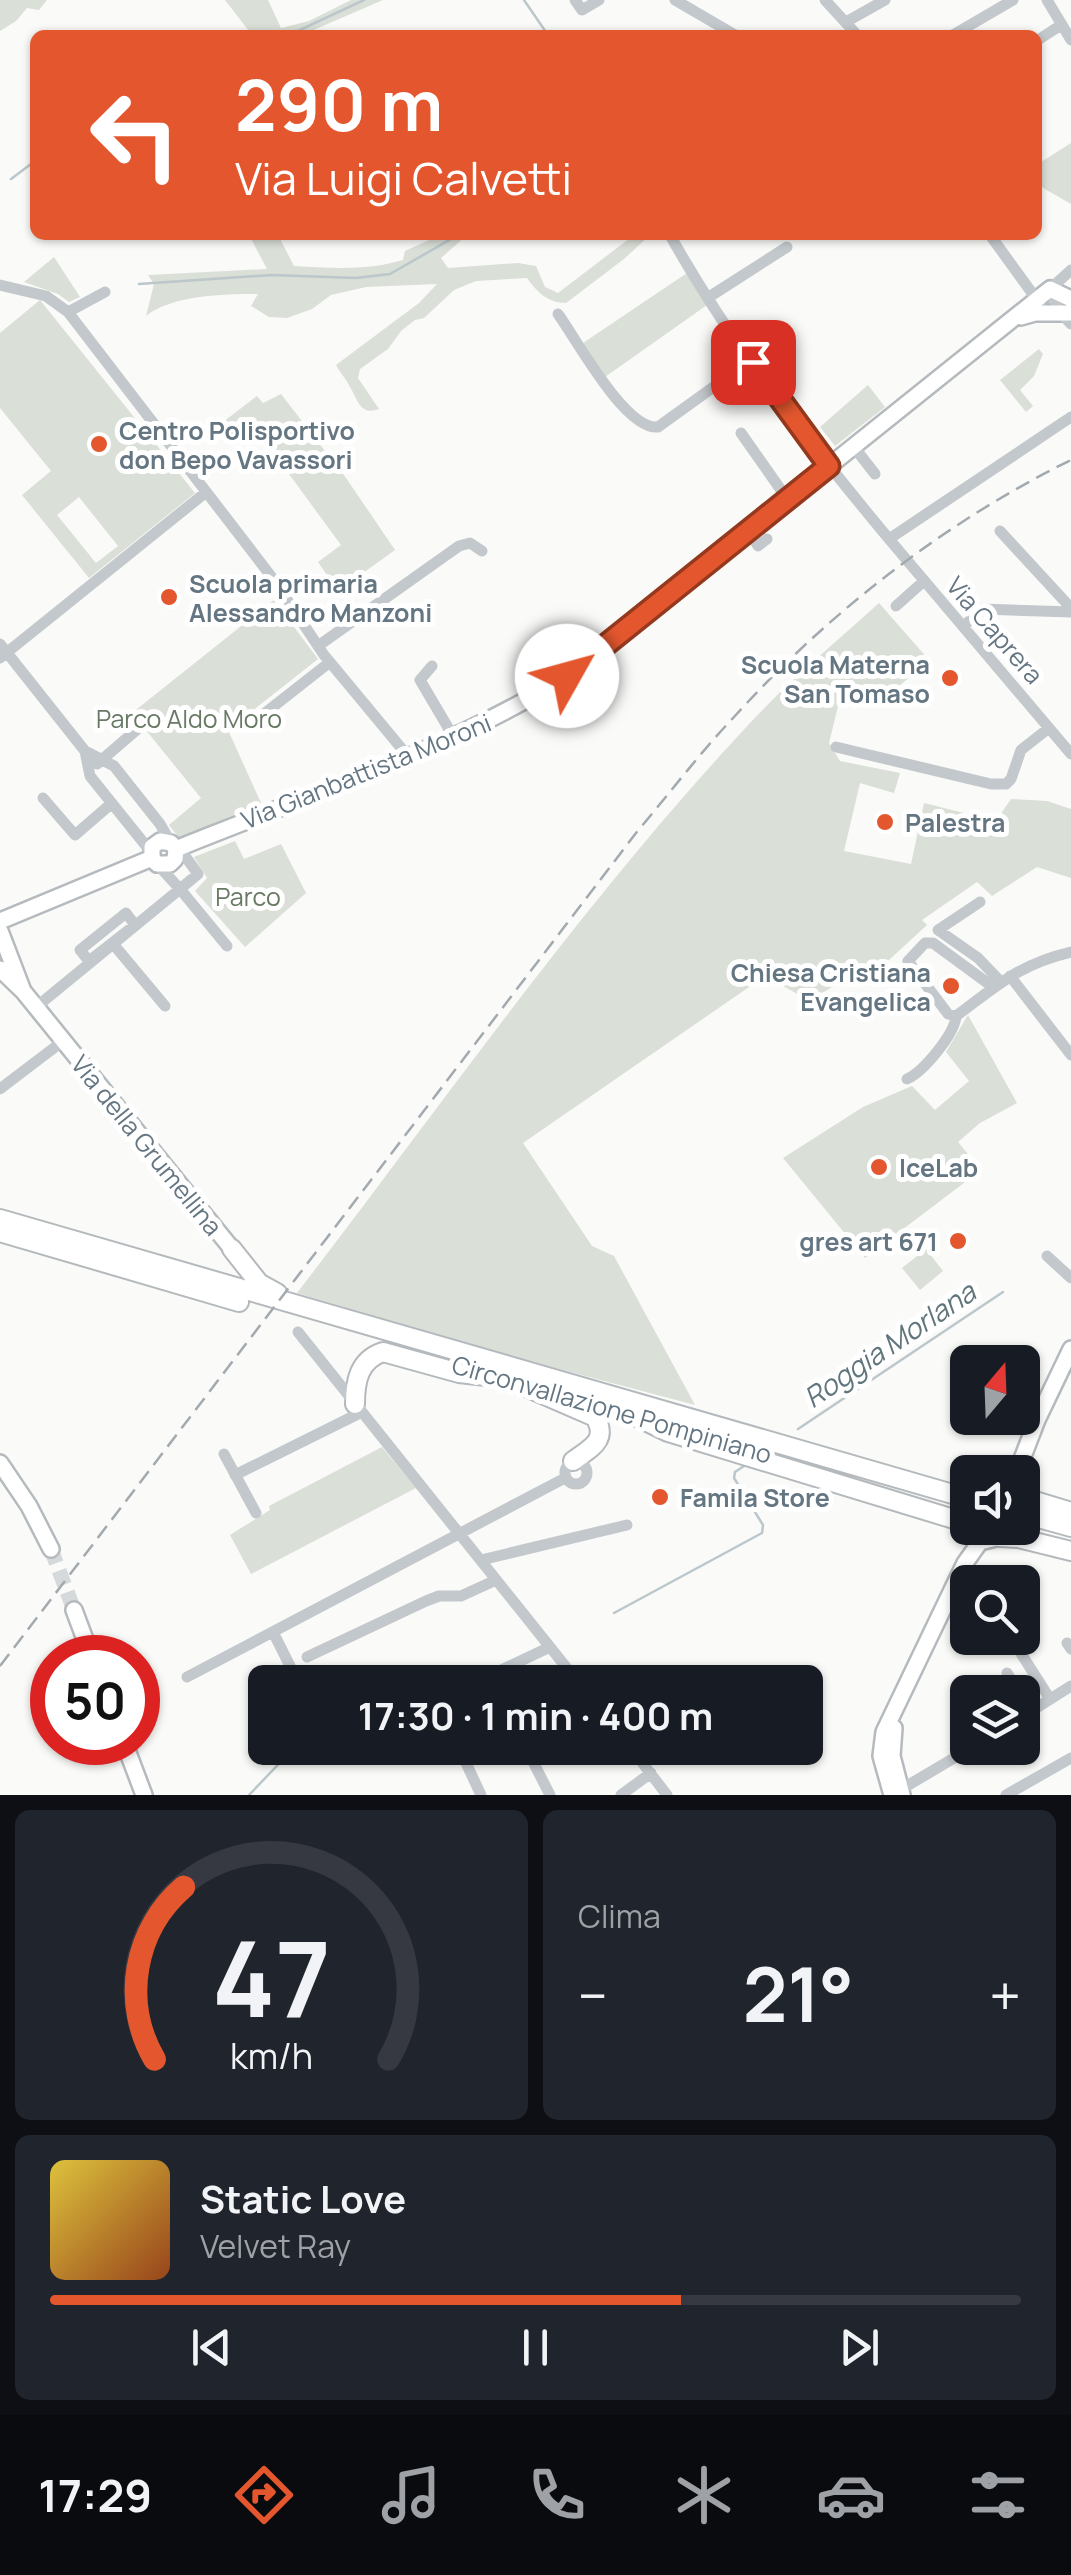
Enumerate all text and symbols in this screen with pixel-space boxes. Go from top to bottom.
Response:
text: 290 m [235,56,443,152]
icon: left [70,70,200,200]
text: Via Luigi Calvetti [235,147,572,209]
pin [711,320,796,405]
icon: arrive [726,335,781,390]
place label: Centro Polisportivo don Bepo Vavassori [119,413,355,477]
marker: Centro Polisportivo don Bepo Vavassori [88,433,110,455]
place label: Scuola primaria Alessandro Manzoni [189,566,432,630]
street label: Via Caprera [939,569,1051,691]
marker: Scuola primaria Alessandro Manzoni [158,586,180,608]
position arrow [515,624,619,728]
place label: Scuola Materna San Tomaso [741,647,930,711]
marker: Scuola Materna San Tomaso [939,667,961,689]
park label: Parco Aldo Moro [96,701,282,736]
street label: Via Gianbattista Moroni [236,705,496,837]
place label: Palestra [905,805,1006,840]
marker: Palestra [874,811,896,833]
park label: Parco [215,879,281,914]
place label: Chiesa Cristiana Evangelica [731,955,931,1019]
marker: Chiesa Cristiana Evangelica [940,975,962,997]
street label: Via della Grumellina [63,1047,231,1243]
place label: IceLab [899,1150,978,1185]
marker: IceLab [868,1156,890,1178]
place label: gres art 671 [799,1224,938,1259]
marker: gres art 671 [947,1230,969,1252]
water label: Roggia Morlana [796,1272,984,1416]
north arrow [950,1345,1040,1435]
map controls [950,1345,1040,1765]
street label: Circonvallazione Pompiniano [448,1347,776,1471]
button: sound [950,1455,1040,1545]
place label: Famila Store [680,1480,830,1515]
marker: Famila Store [649,1486,671,1508]
button: search [950,1565,1040,1655]
speed limit sign: 50 [30,1635,160,1765]
button: layers [950,1675,1040,1765]
text: 17:30 · 1 min · 400 m [358,1689,713,1741]
text: Clima [578,1894,661,1938]
text: 47 [212,1906,331,2048]
text: 21° [743,1942,854,2045]
text: − [578,1957,608,2033]
text: + [989,1957,1021,2033]
text: km/h [230,2031,313,2080]
text: Static Love [200,2172,406,2224]
text: Velvet Ray [200,2224,351,2268]
icon: previous [184,2320,239,2375]
icon: pause [508,2320,563,2375]
icon: next [832,2320,887,2375]
icon: directions [229,2460,299,2530]
icon: music [376,2460,446,2530]
icon: phone [522,2460,592,2530]
icon: climate [669,2460,739,2530]
icon: car [816,2460,886,2530]
icon: filters [963,2460,1033,2530]
text: 17:29 [38,2464,152,2526]

